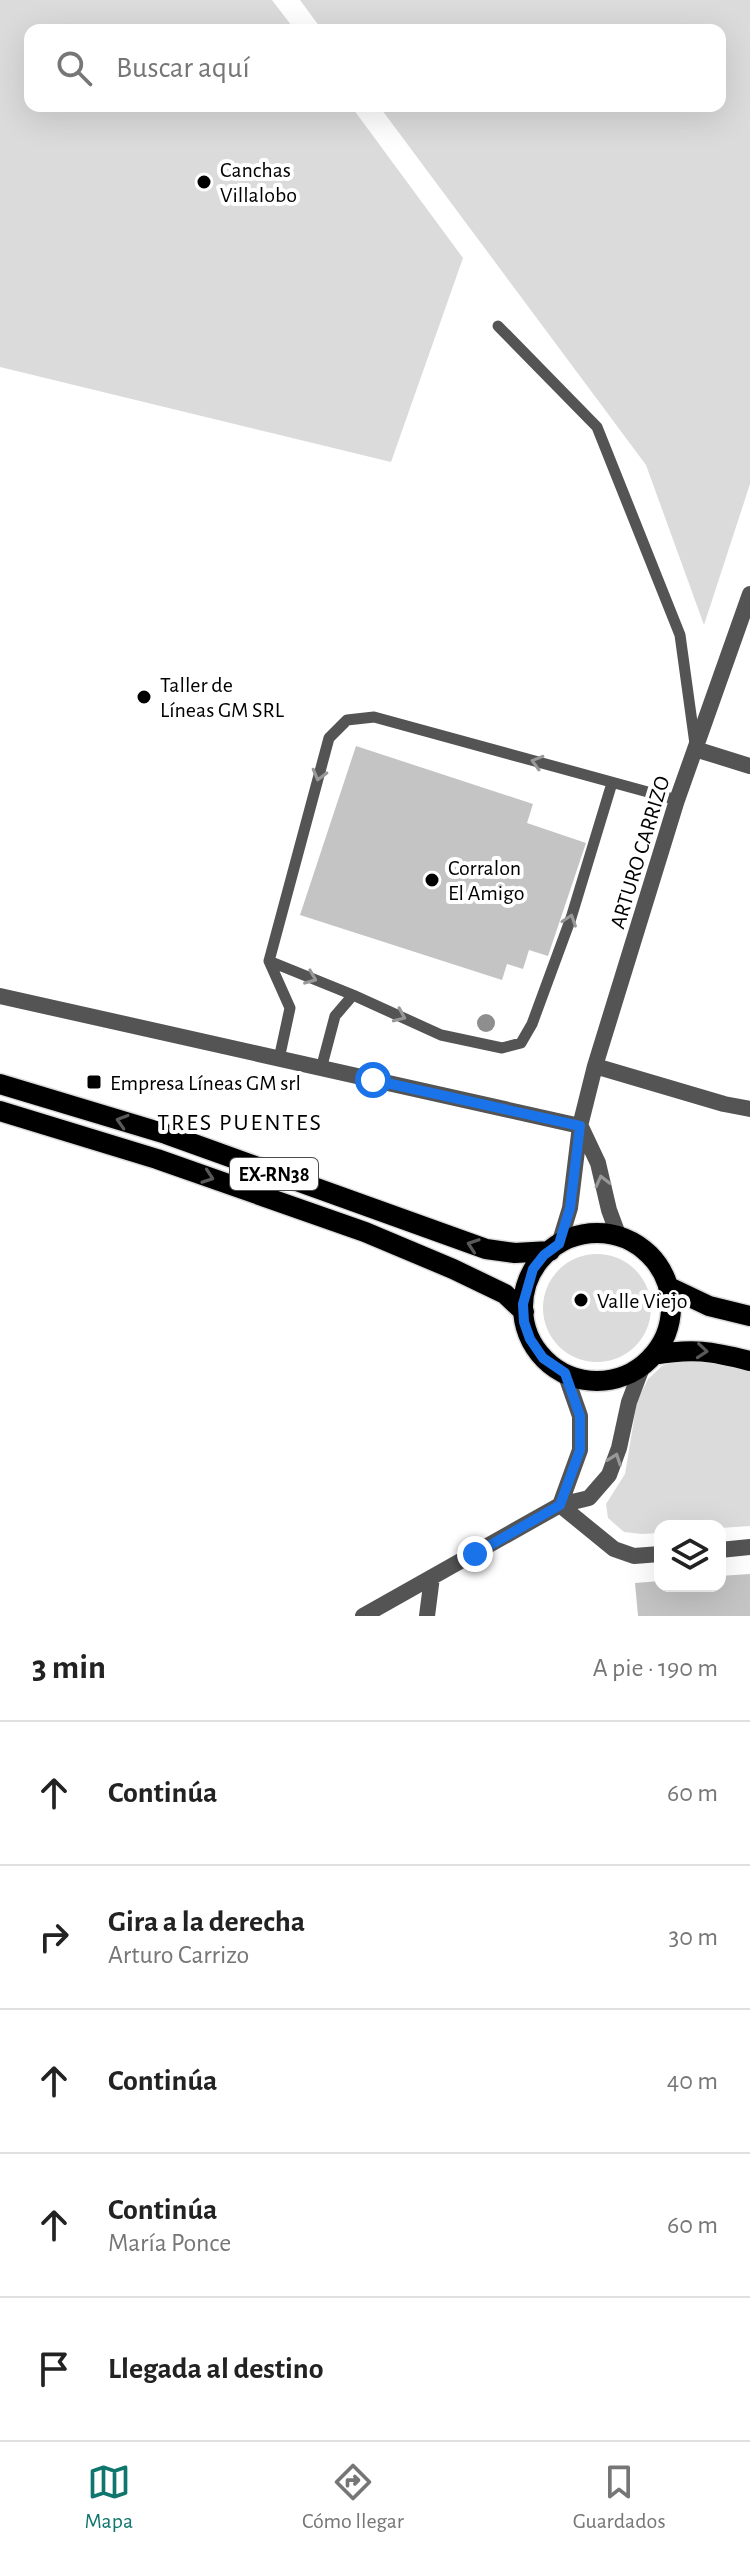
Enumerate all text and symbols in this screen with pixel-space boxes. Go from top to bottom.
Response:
search box [24,24,726,112]
icon: search [52,46,96,90]
text: Buscar aquí [116,53,250,83]
place label: Canchas Villalobo [220,159,297,206]
marker: Canchas Villalobo [195,173,213,191]
place label: Taller de Líneas GM SRL [160,674,285,721]
marker: Taller de Líneas GM SRL [135,688,153,706]
one-way arrow [531,755,545,772]
one-way arrow [312,768,329,782]
street label: ARTURO CARRIZO [606,773,674,931]
place label: Corralon El Amigo [448,857,525,904]
marker: Corralon El Amigo [423,871,441,889]
one-way arrow [561,913,577,927]
one-way arrow [303,969,317,985]
one-way arrow [392,1007,407,1023]
route start [355,1062,391,1098]
place label: Empresa Líneas GM srl [110,1072,301,1094]
marker: Empresa Líneas GM srl [85,1073,103,1091]
district label: TRES PUENTES [157,1111,323,1135]
one-way arrow [116,1114,129,1130]
road number: EX-RN38 [230,1158,318,1190]
one-way arrow [200,1167,214,1183]
one-way arrow [594,1174,611,1188]
one-way arrow [467,1238,481,1254]
place label: Valle Viejo [597,1290,688,1312]
marker: Valle Viejo [572,1291,590,1309]
one-way arrow [696,1342,709,1359]
one-way arrow [605,1453,622,1467]
map controls [654,1520,726,1592]
button: layers [654,1520,726,1592]
route end [457,1536,493,1572]
text: 3 min [32,1651,106,1685]
text: A pie · 190 m [593,1655,718,1681]
icon: ahead [32,1771,76,1815]
text: Continúa [108,1778,217,1808]
text: 60 m [667,1780,718,1806]
text: Gira a la derecha [108,1907,305,1937]
icon: right [32,1915,76,1959]
text: 30 m [668,1924,718,1950]
text: Arturo Carrizo [108,1942,249,1968]
icon: ahead [32,2059,76,2103]
text: Continúa [108,2066,217,2096]
text: 40 m [667,2068,718,2094]
text: Continúa [108,2195,217,2225]
icon: ahead [32,2203,76,2247]
text: 60 m [667,2212,718,2238]
text: María Ponce [108,2230,231,2256]
icon: arrive [32,2347,76,2391]
text: Llegada al destino [108,2354,324,2384]
tab: Mapa [84,2460,133,2534]
tab: Cómo llegar [302,2460,404,2534]
tab: Guardados [573,2460,666,2534]

